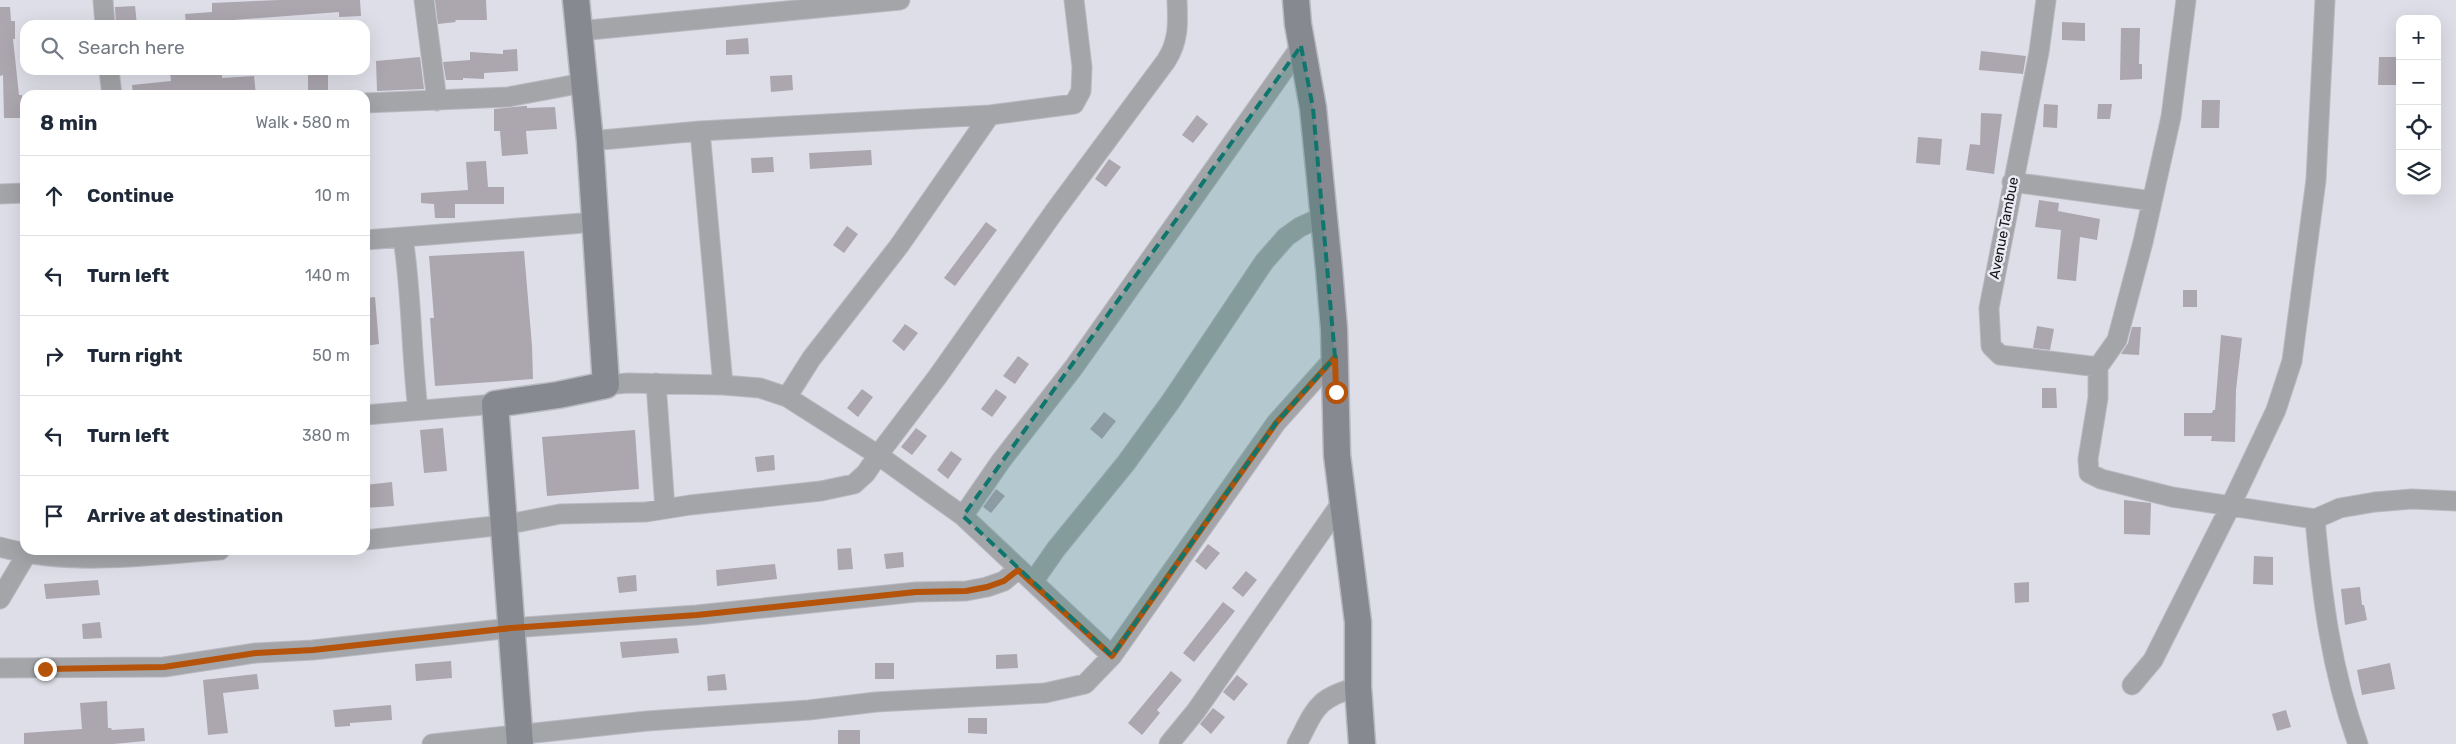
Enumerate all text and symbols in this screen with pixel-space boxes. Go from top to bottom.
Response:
map controls [2396,15,2441,195]
button: + [2396,15,2441,60]
search box [20,20,370,75]
icon: search [38,34,66,62]
text: Search here [78,36,185,59]
button: − [2396,60,2441,105]
button: locate [2396,105,2441,150]
text: 8 min [40,110,97,135]
text: Walk · 580 m [256,113,350,132]
button: layers [2396,150,2441,195]
street label: Avenue Tambue [1986,175,2022,281]
icon: ahead [40,182,68,210]
text: Continue [87,184,174,207]
text: 10 m [315,186,350,205]
icon: left [40,262,68,290]
text: Turn left [87,264,169,287]
text: 140 m [305,266,350,285]
icon: right [40,342,68,370]
text: Turn right [87,344,182,367]
text: 50 m [312,346,350,365]
route start [1325,381,1348,404]
icon: left [40,422,68,450]
text: Turn left [87,424,169,447]
text: 380 m [302,426,350,445]
icon: arrive [40,502,68,530]
text: Arrive at destination [87,504,283,527]
route end [34,658,57,681]

